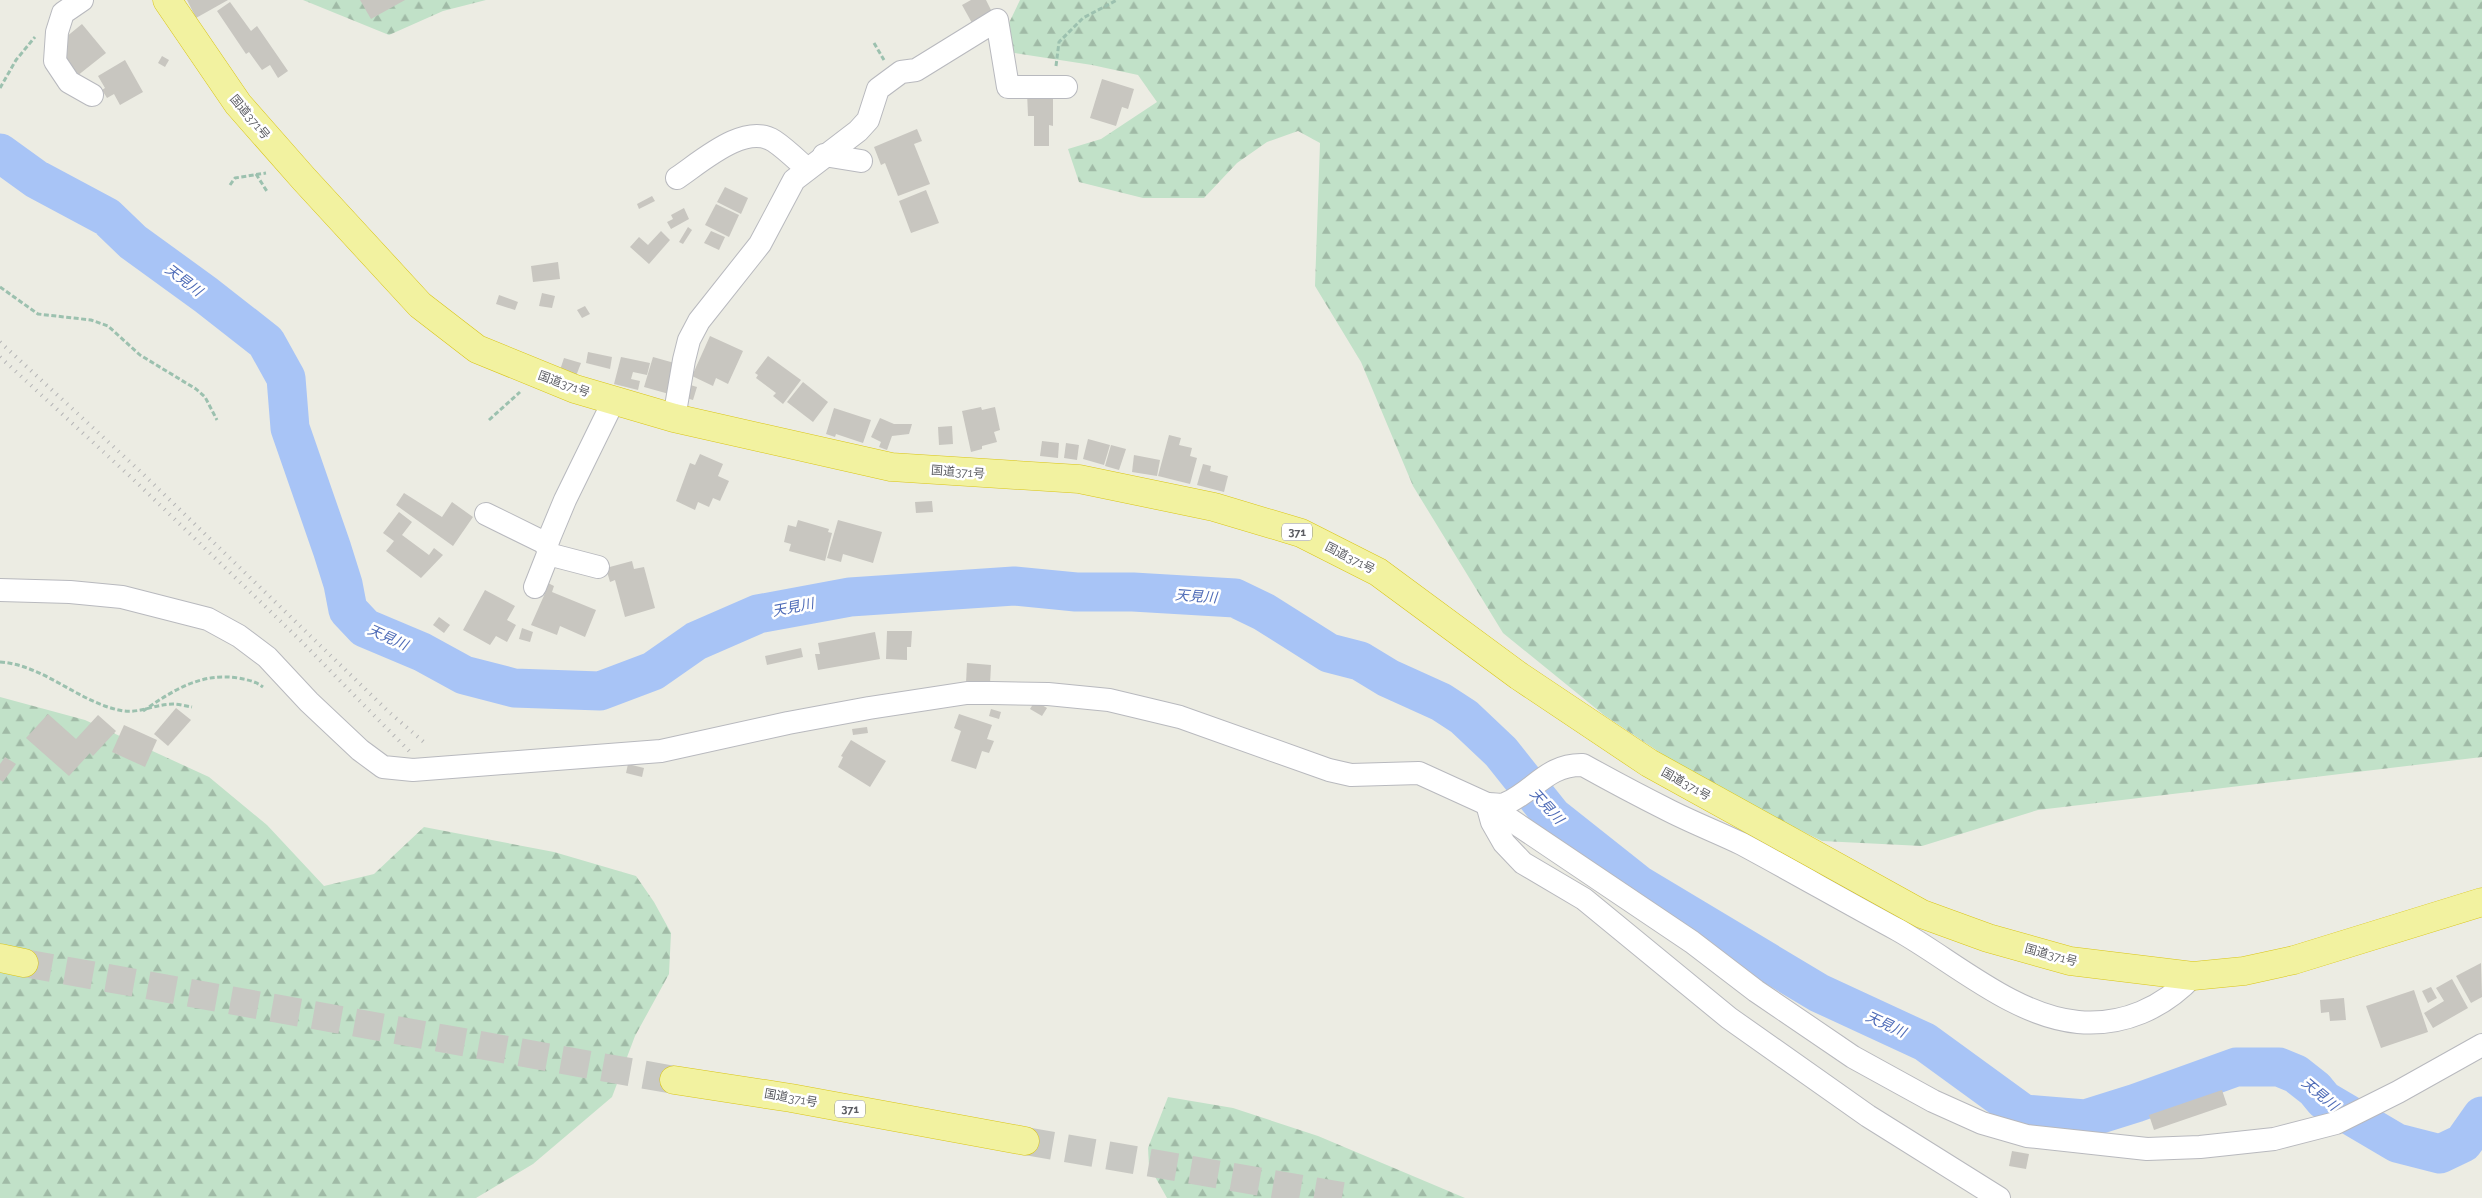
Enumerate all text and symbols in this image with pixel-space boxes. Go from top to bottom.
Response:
street label: 国道371号 [227,92,273,142]
water label: 天見川 [162,261,207,300]
street label: 国道371号 [536,368,592,400]
street label: 国道371号 [931,463,985,481]
road number: 371 [1282,524,1312,540]
street label: 国道371号 [1323,540,1377,576]
water label: 天見川 [1174,587,1220,606]
water label: 天見川 [771,595,817,619]
water label: 天見川 [366,621,412,654]
street label: 国道371号 [1659,765,1713,803]
water label: 天見川 [1527,785,1568,828]
street label: 国道371号 [2023,941,2079,969]
water label: 天見川 [1864,1008,1910,1041]
water label: 天見川 [2299,1074,2343,1115]
street label: 国道371号 [763,1086,819,1110]
road number: 371 [835,1100,865,1118]

